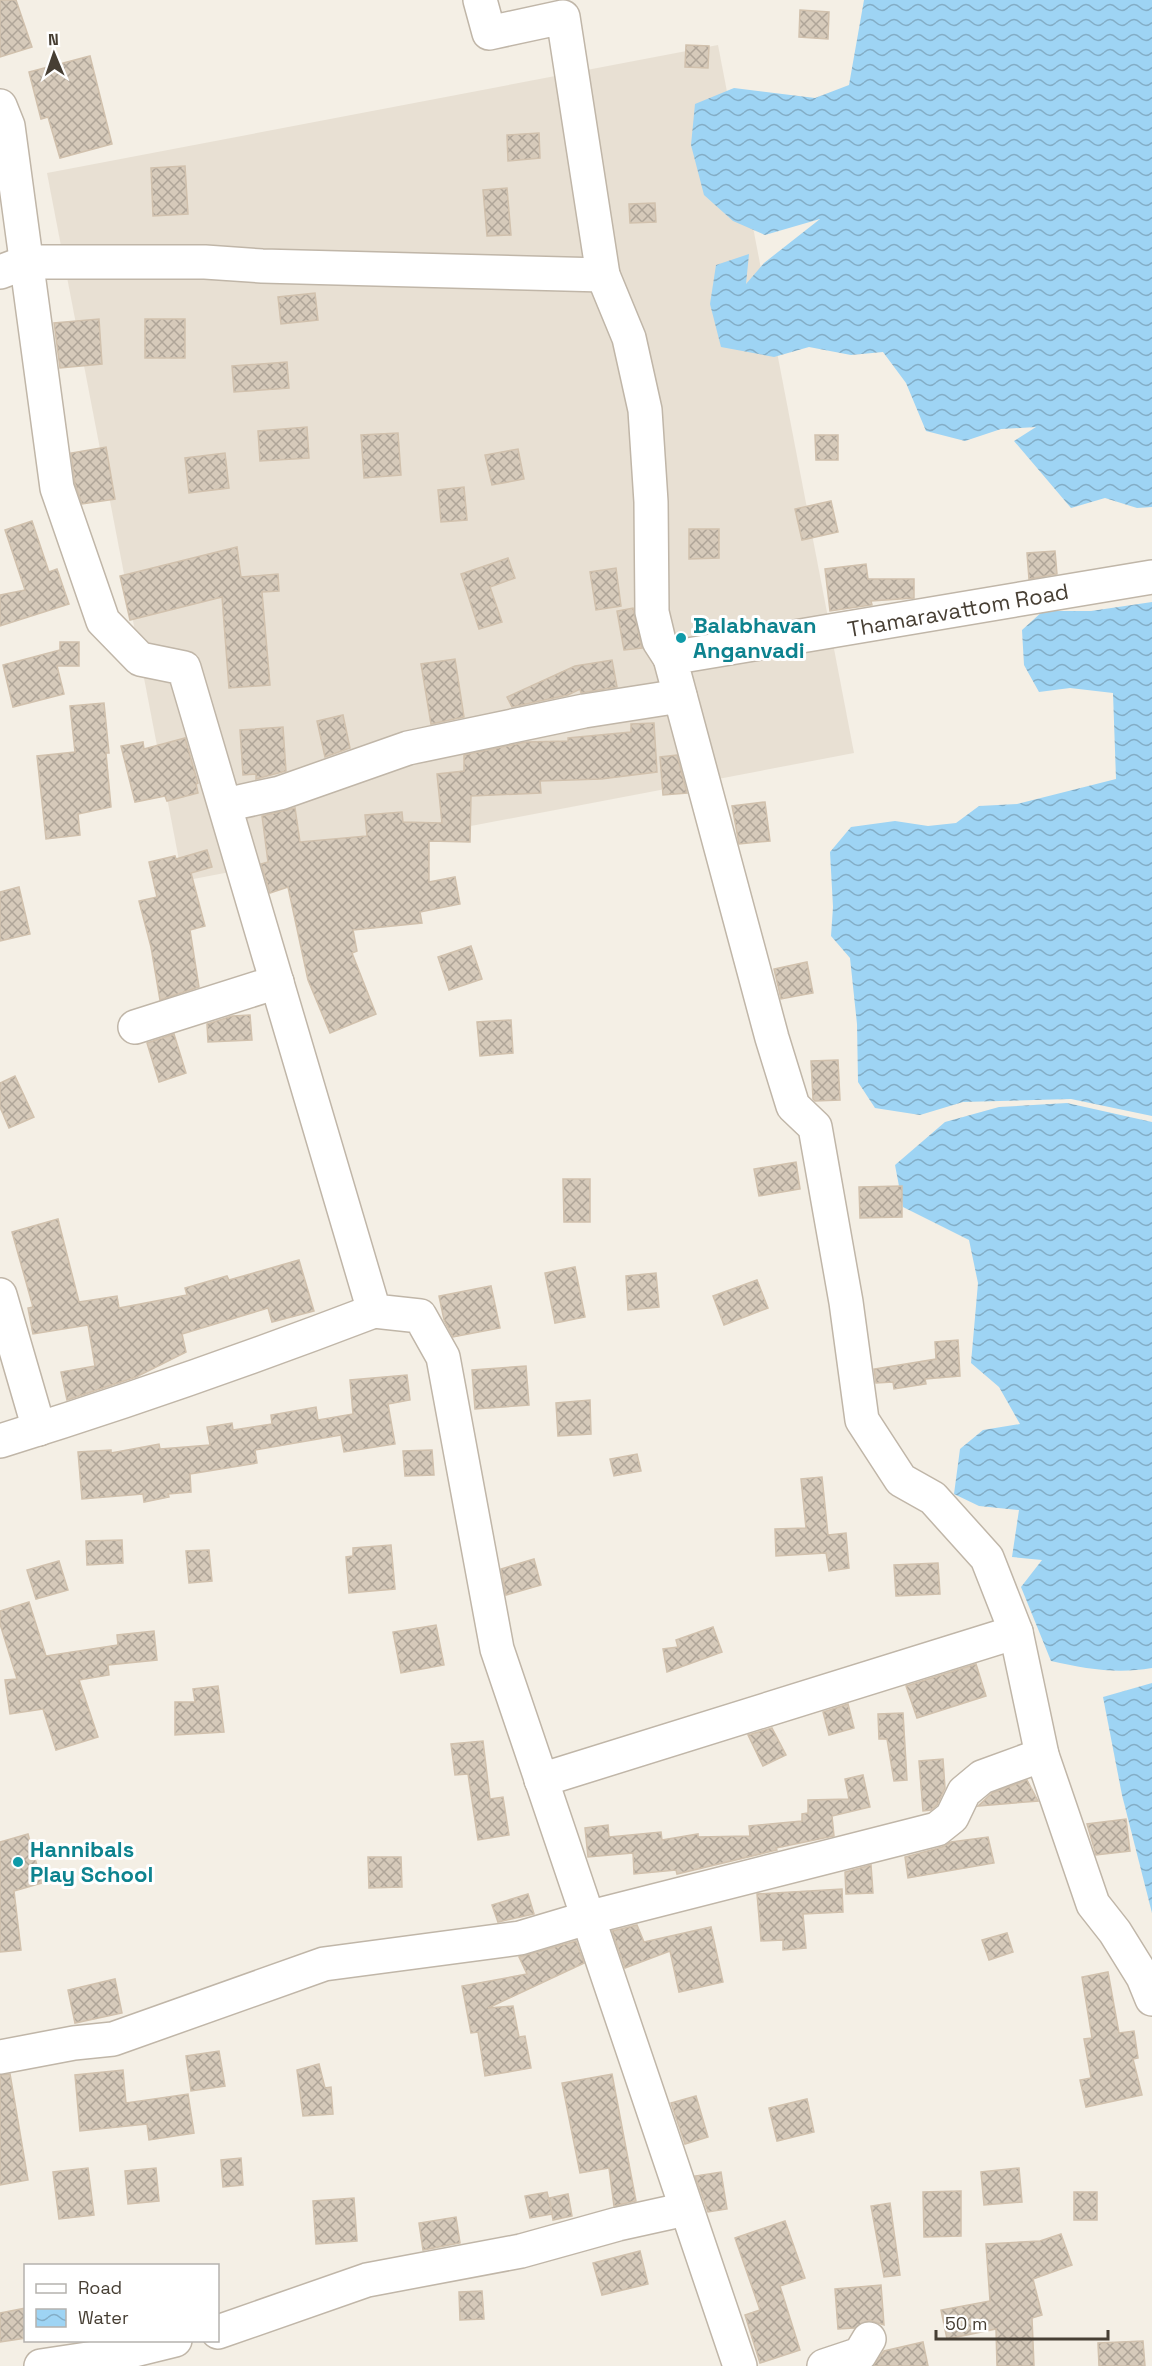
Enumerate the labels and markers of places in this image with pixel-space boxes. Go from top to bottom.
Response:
place label: Balabhavan Anganvadi [693,611,817,664]
marker: Balabhavan Anganvadi [674,631,688,645]
place label: Hannibals Play School [30,1835,153,1888]
marker: Hannibals Play School [11,1855,25,1869]

